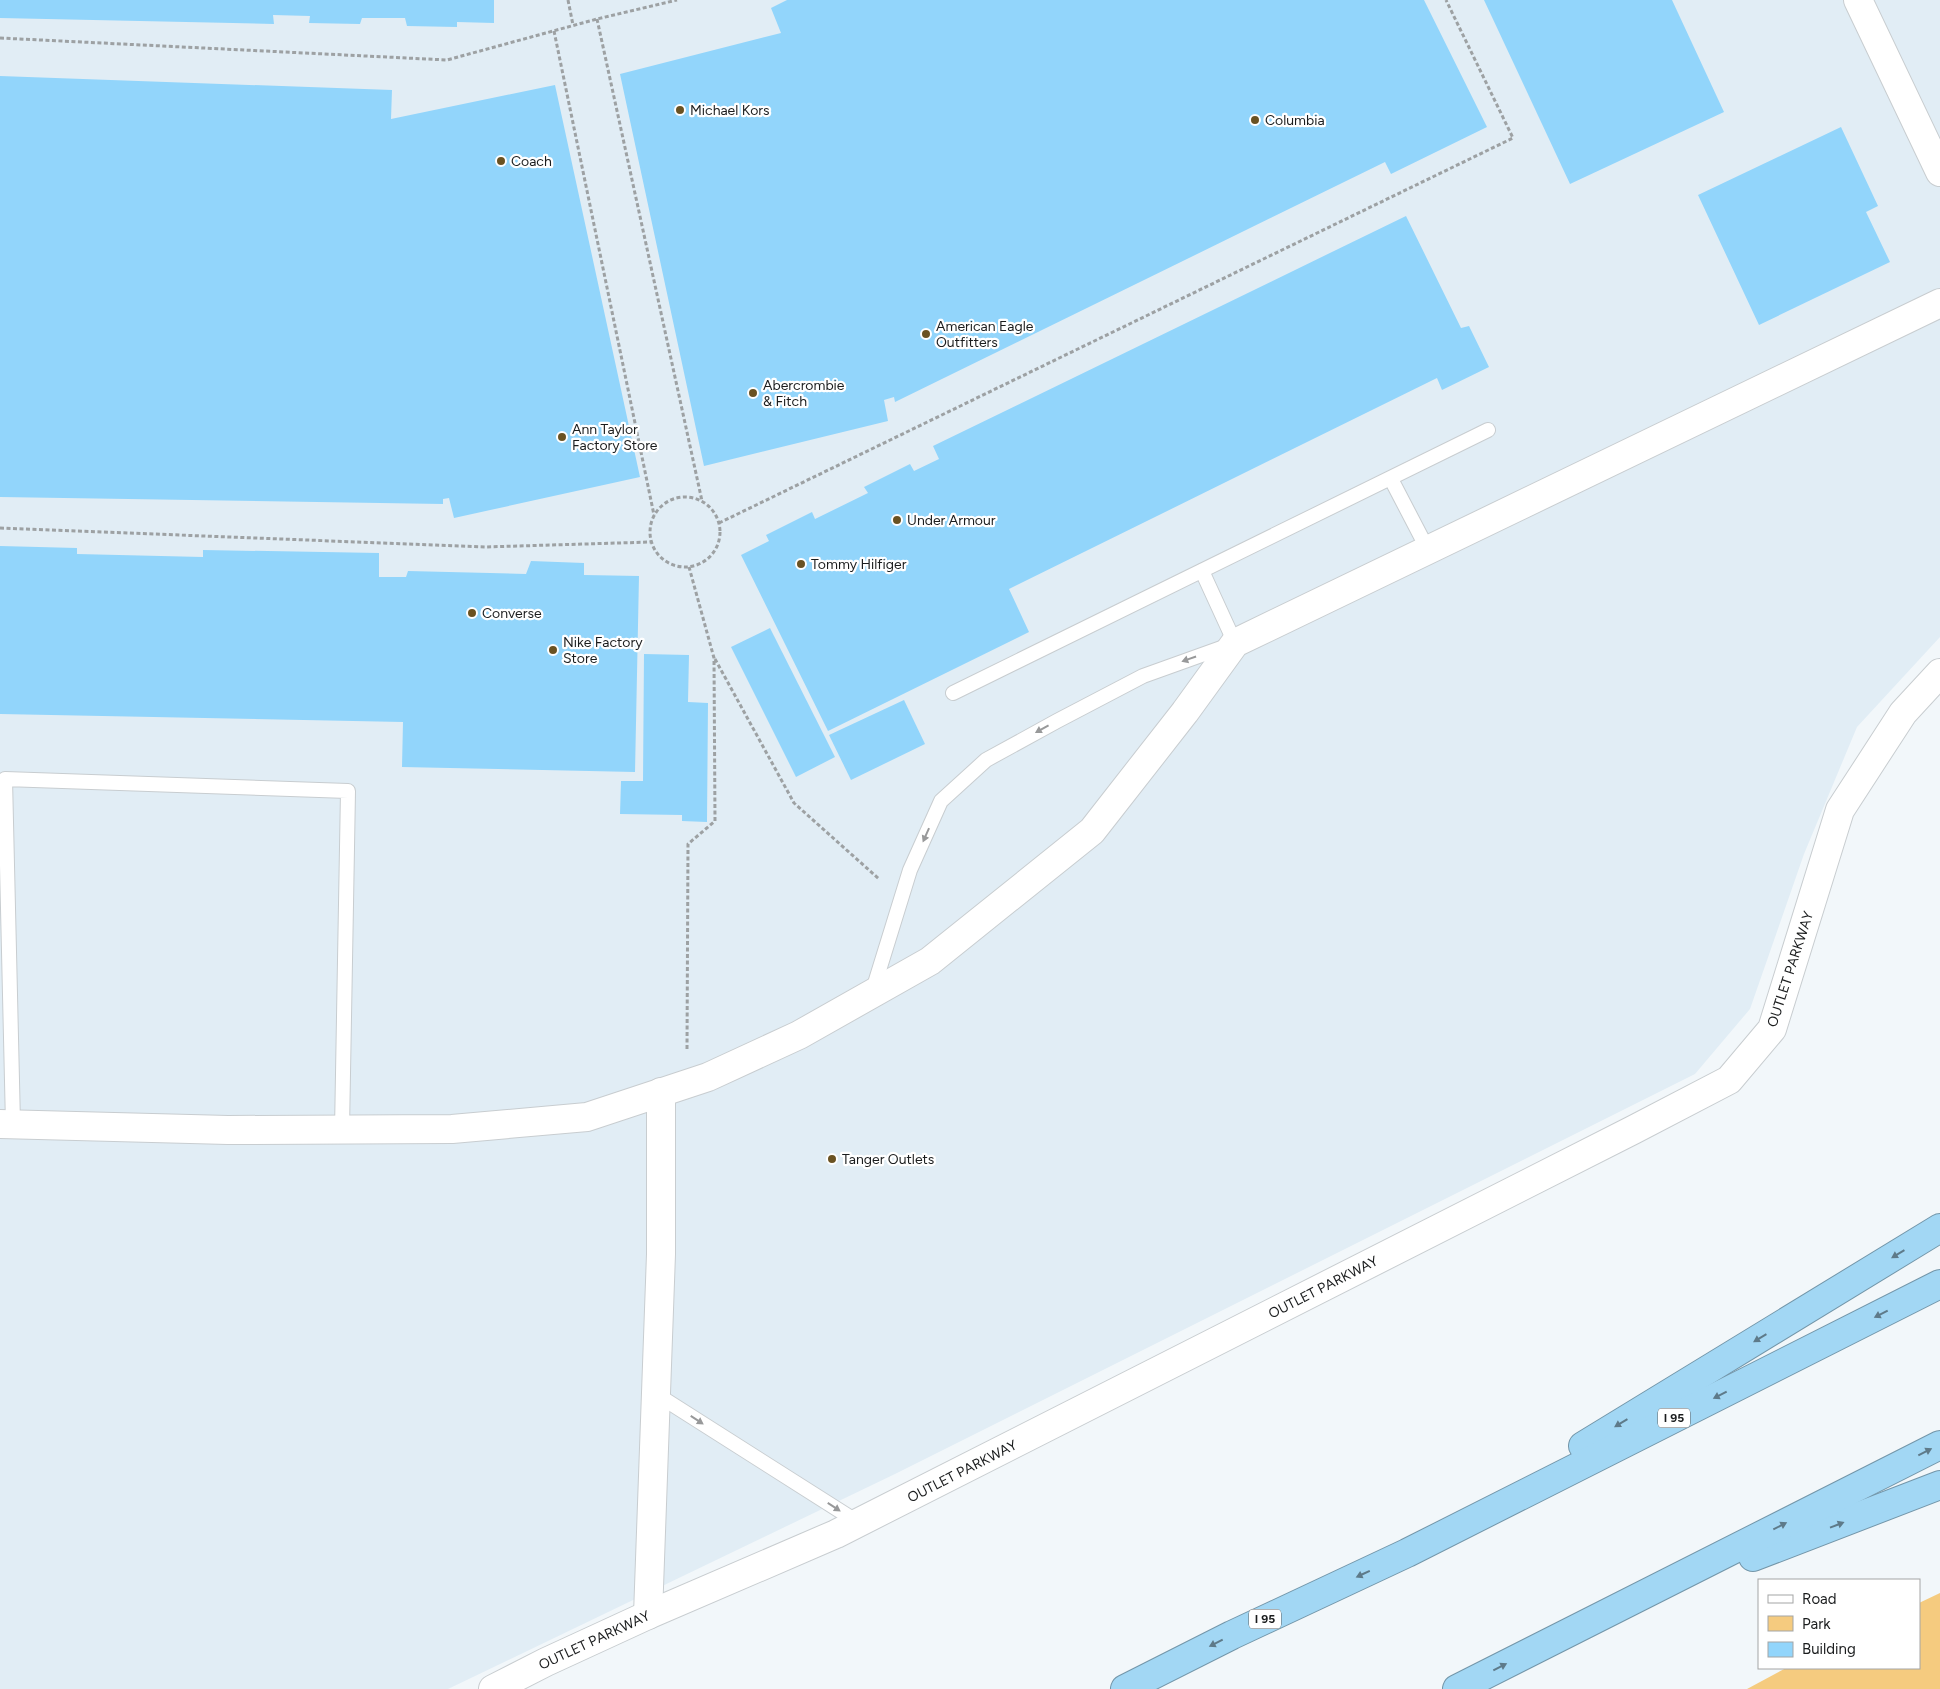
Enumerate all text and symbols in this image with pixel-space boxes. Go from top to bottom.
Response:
place label: Michael Kors [690,102,770,119]
marker: Michael Kors [674,104,686,116]
place label: Columbia [1265,112,1325,129]
marker: Columbia [1249,114,1261,126]
place label: Coach [511,153,552,170]
marker: Coach [495,155,507,167]
place label: American Eagle Outfitters [936,318,1034,351]
marker: American Eagle Outfitters [920,328,932,340]
place label: Abercrombie & Fitch [763,377,845,410]
marker: Abercrombie & Fitch [747,387,759,399]
place label: Ann Taylor Factory Store [572,421,658,454]
marker: Ann Taylor Factory Store [556,431,568,443]
place label: Under Armour [907,512,996,529]
marker: Under Armour [891,514,903,526]
place label: Tommy Hilfiger [811,556,907,573]
marker: Tommy Hilfiger [795,558,807,570]
place label: Converse [482,605,542,622]
marker: Converse [466,607,478,619]
place label: Nike Factory Store [563,634,643,667]
marker: Nike Factory Store [547,644,559,656]
one-way arrow [1181,656,1196,664]
one-way arrow [1035,725,1049,733]
one-way arrow [921,828,929,842]
street label: OUTLET PARKWAY [1764,909,1817,1029]
place label: Tanger Outlets [842,1151,934,1168]
marker: Tanger Outlets [826,1153,838,1165]
one-way arrow [1892,1249,1905,1258]
street label: OUTLET PARKWAY [1266,1252,1381,1322]
one-way arrow [1874,1310,1888,1318]
one-way arrow [1753,1334,1766,1343]
one-way arrow [1713,1391,1727,1399]
road number: I 95 [1658,1409,1690,1428]
one-way arrow [691,1415,704,1424]
one-way arrow [1614,1418,1627,1427]
street label: OUTLET PARKWAY [905,1436,1020,1506]
one-way arrow [1918,1448,1932,1456]
one-way arrow [828,1502,841,1512]
one-way arrow [1830,1520,1844,1528]
one-way arrow [1773,1522,1787,1530]
one-way arrow [1356,1570,1370,1578]
legend [1758,1579,1920,1669]
text: Road [1802,1590,1837,1608]
street label: OUTLET PARKWAY [536,1607,653,1674]
road number: I 95 [1249,1610,1281,1628]
text: Park [1802,1615,1831,1633]
one-way arrow [1209,1639,1223,1647]
text: Building [1802,1640,1856,1658]
one-way arrow [1493,1663,1507,1671]

